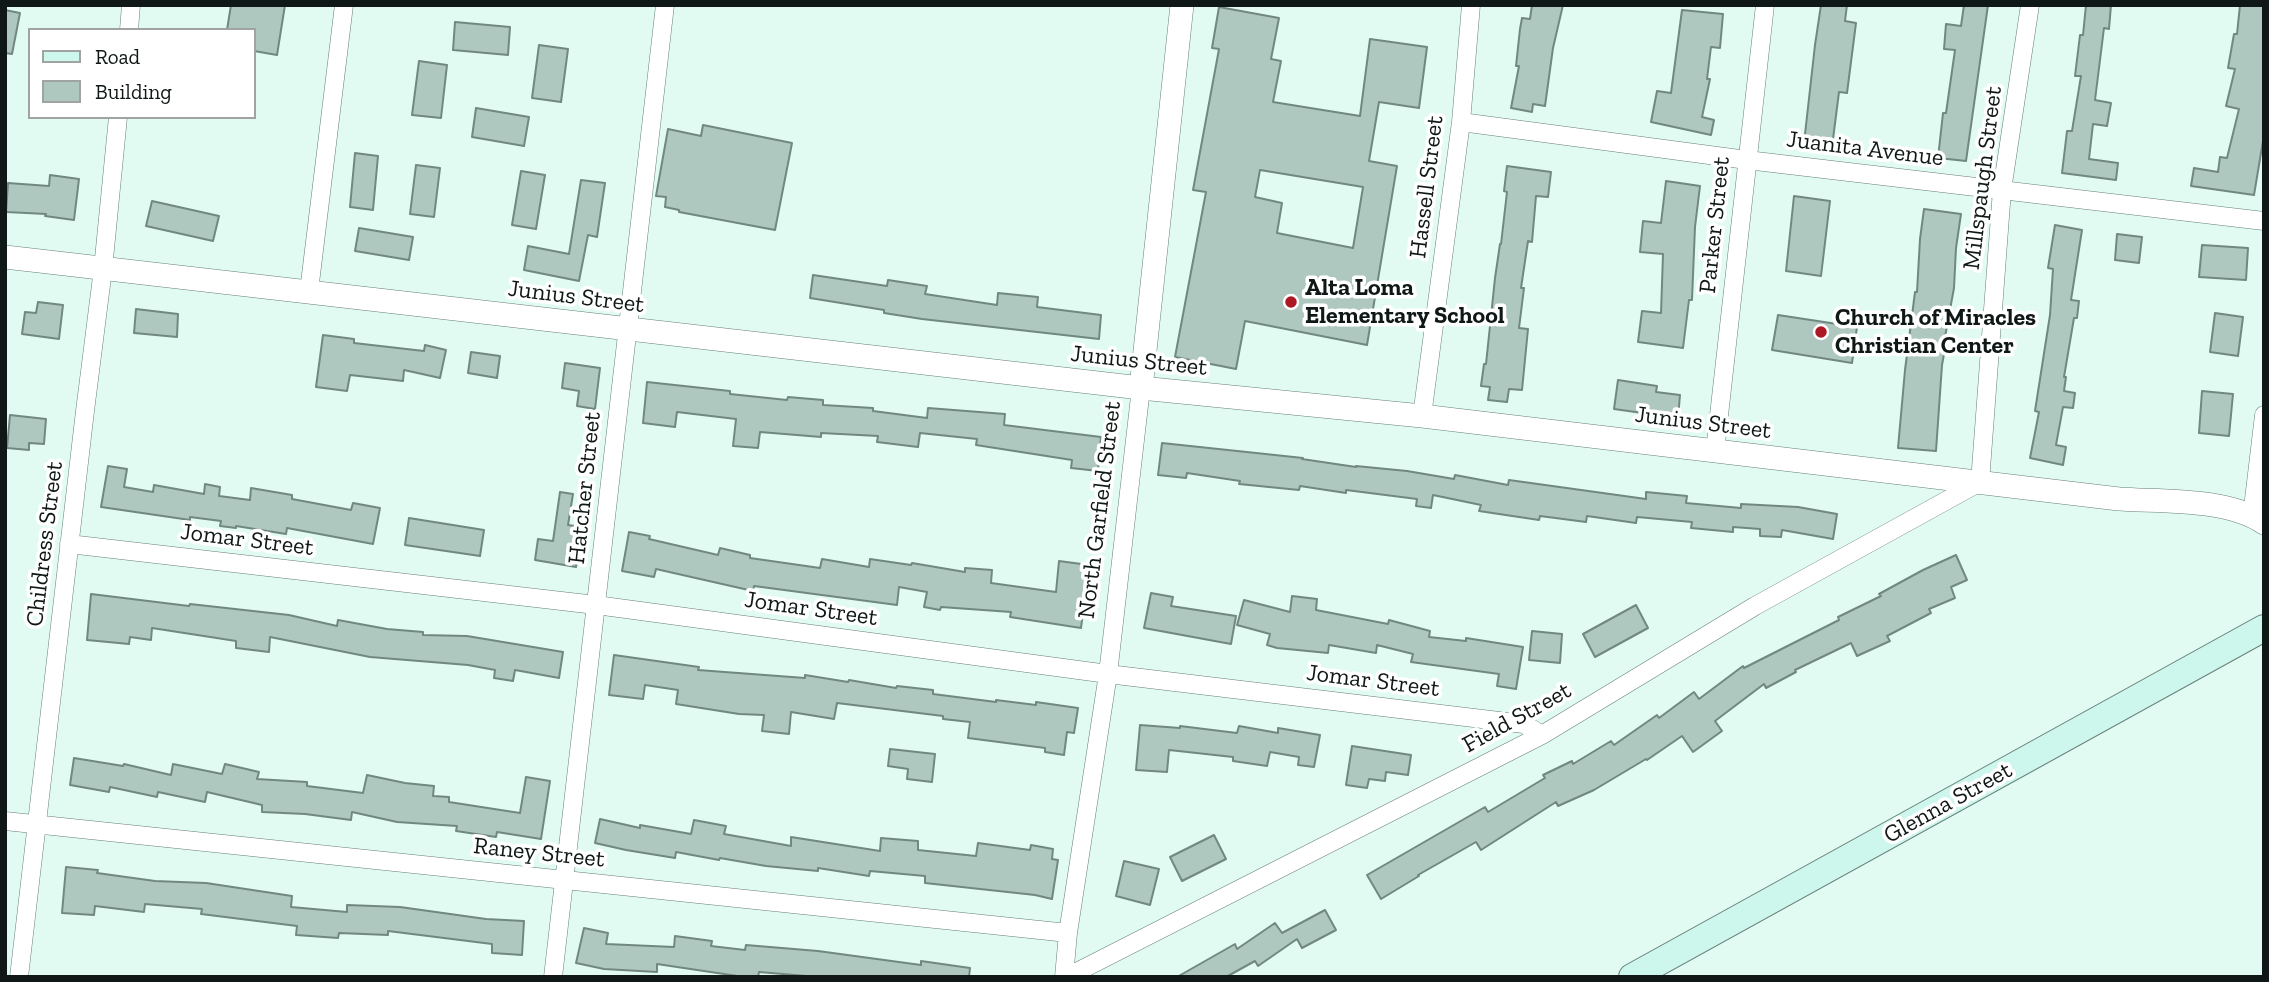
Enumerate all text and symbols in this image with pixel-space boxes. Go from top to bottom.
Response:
legend [28,28,256,119]
text: Road [95,44,140,69]
text: Building [95,79,172,104]
street label: Millspaugh Street [1957,85,2009,271]
street label: Hassell Street [1404,114,1450,260]
street label: Juanita Avenue [1785,125,1945,173]
street label: Parker Street [1694,155,1736,295]
street label: Junius Street [506,274,646,320]
place label: Alta Loma Elementary School [1305,274,1505,330]
marker: Alta Loma Elementary School [1283,294,1299,310]
place label: Church of Miracles Christian Center [1835,304,2036,360]
marker: Church of Miracles Christian Center [1813,324,1829,340]
street label: Junius Street [1069,340,1209,382]
street label: North Garfield Street [1072,400,1128,620]
street label: Junius Street [1633,400,1773,446]
street label: Hatcher Street [563,410,607,566]
street label: Childress Street [21,460,69,628]
street label: Jomar Street [179,518,315,562]
street label: Jomar Street [743,585,879,633]
street label: Jomar Street [1305,659,1441,703]
street label: Field Street [1458,676,1576,760]
street label: Glenna Street [1879,756,2017,850]
street label: Raney Street [472,832,606,874]

